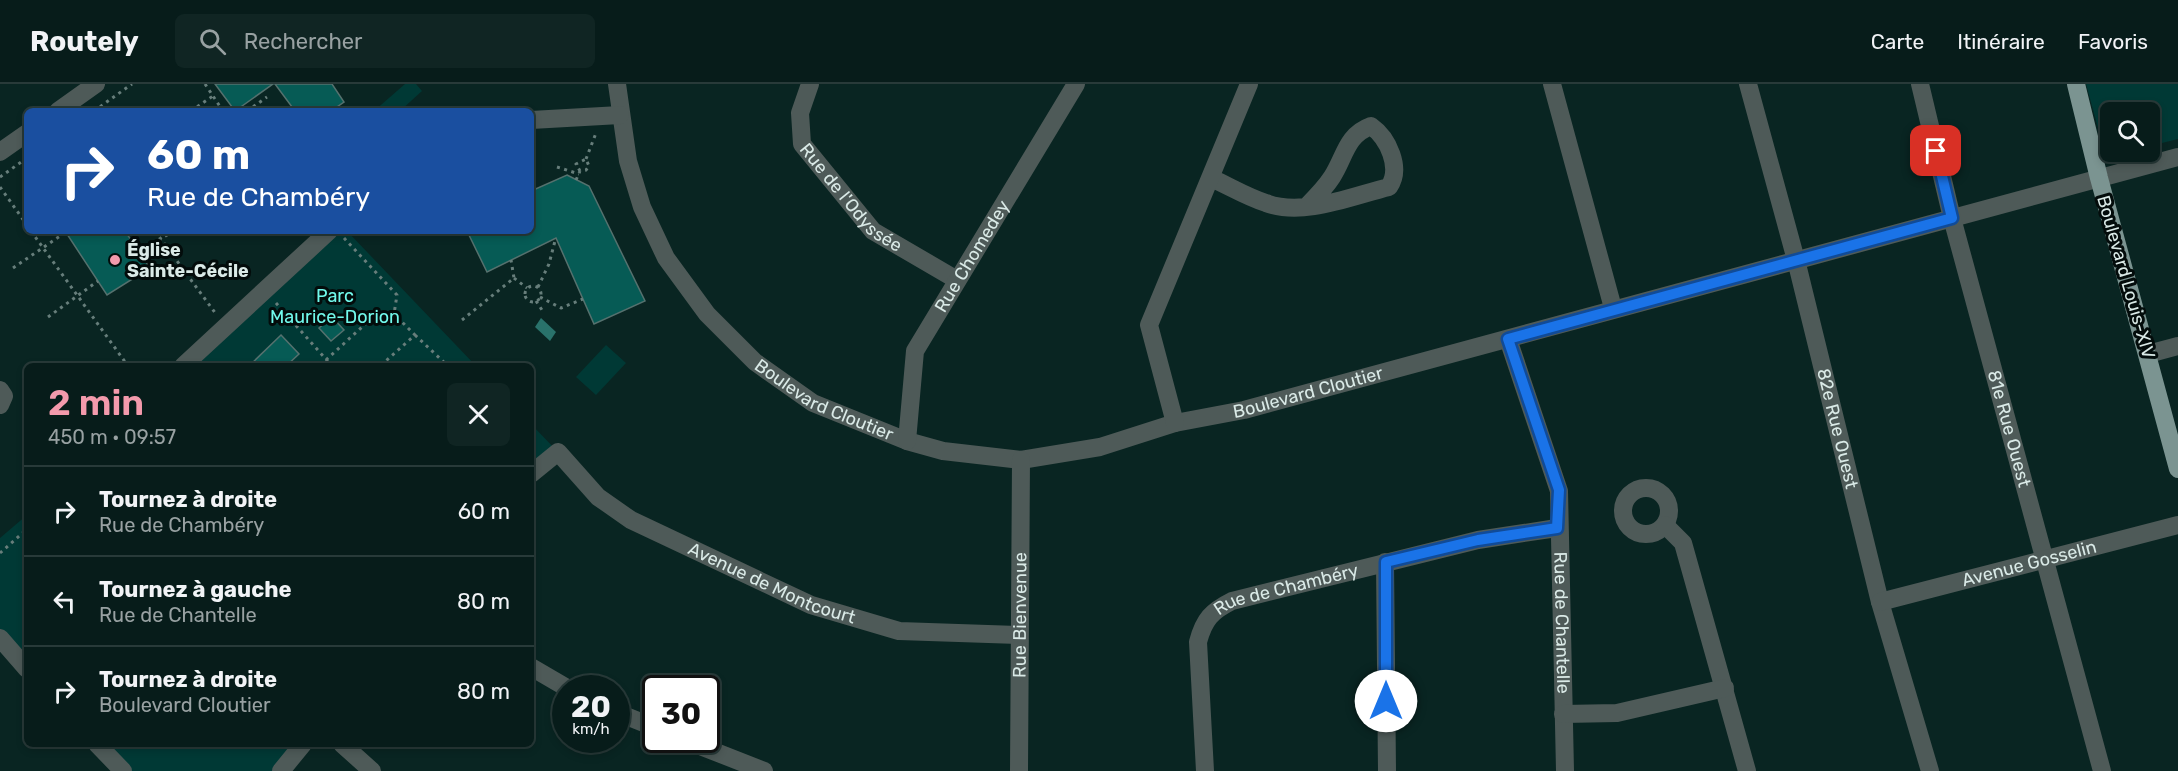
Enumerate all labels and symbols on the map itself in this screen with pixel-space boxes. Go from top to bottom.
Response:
pin [1910,125,1961,176]
street label: Rue de l'Odyssée [795,139,906,257]
street label: Boulevard Louis-XIV [2092,193,2160,361]
street label: Rue Chomedey [930,196,1014,316]
place label: Église Sainte-Cécile [127,239,249,282]
marker: Église Sainte-Cécile [108,253,122,267]
park label: Parc Maurice-Dorion [270,285,400,328]
street label: Boulevard Cloutier [750,354,897,445]
street label: Boulevard Cloutier [1231,362,1386,423]
street label: 82e Rue Ouest [1812,366,1863,491]
street label: 81e Rue Ouest [1983,368,2035,489]
street label: Avenue Gosselin [1959,536,2099,591]
street label: Avenue de Montcourt [685,538,858,629]
street label: Rue de Chantelle [1549,551,1574,694]
street label: Rue Bienvenue [1009,552,1031,678]
street label: Rue de Chambéry [1209,559,1361,620]
position arrow [1354,669,1418,733]
speed limit sign: 30 [642,675,720,753]

